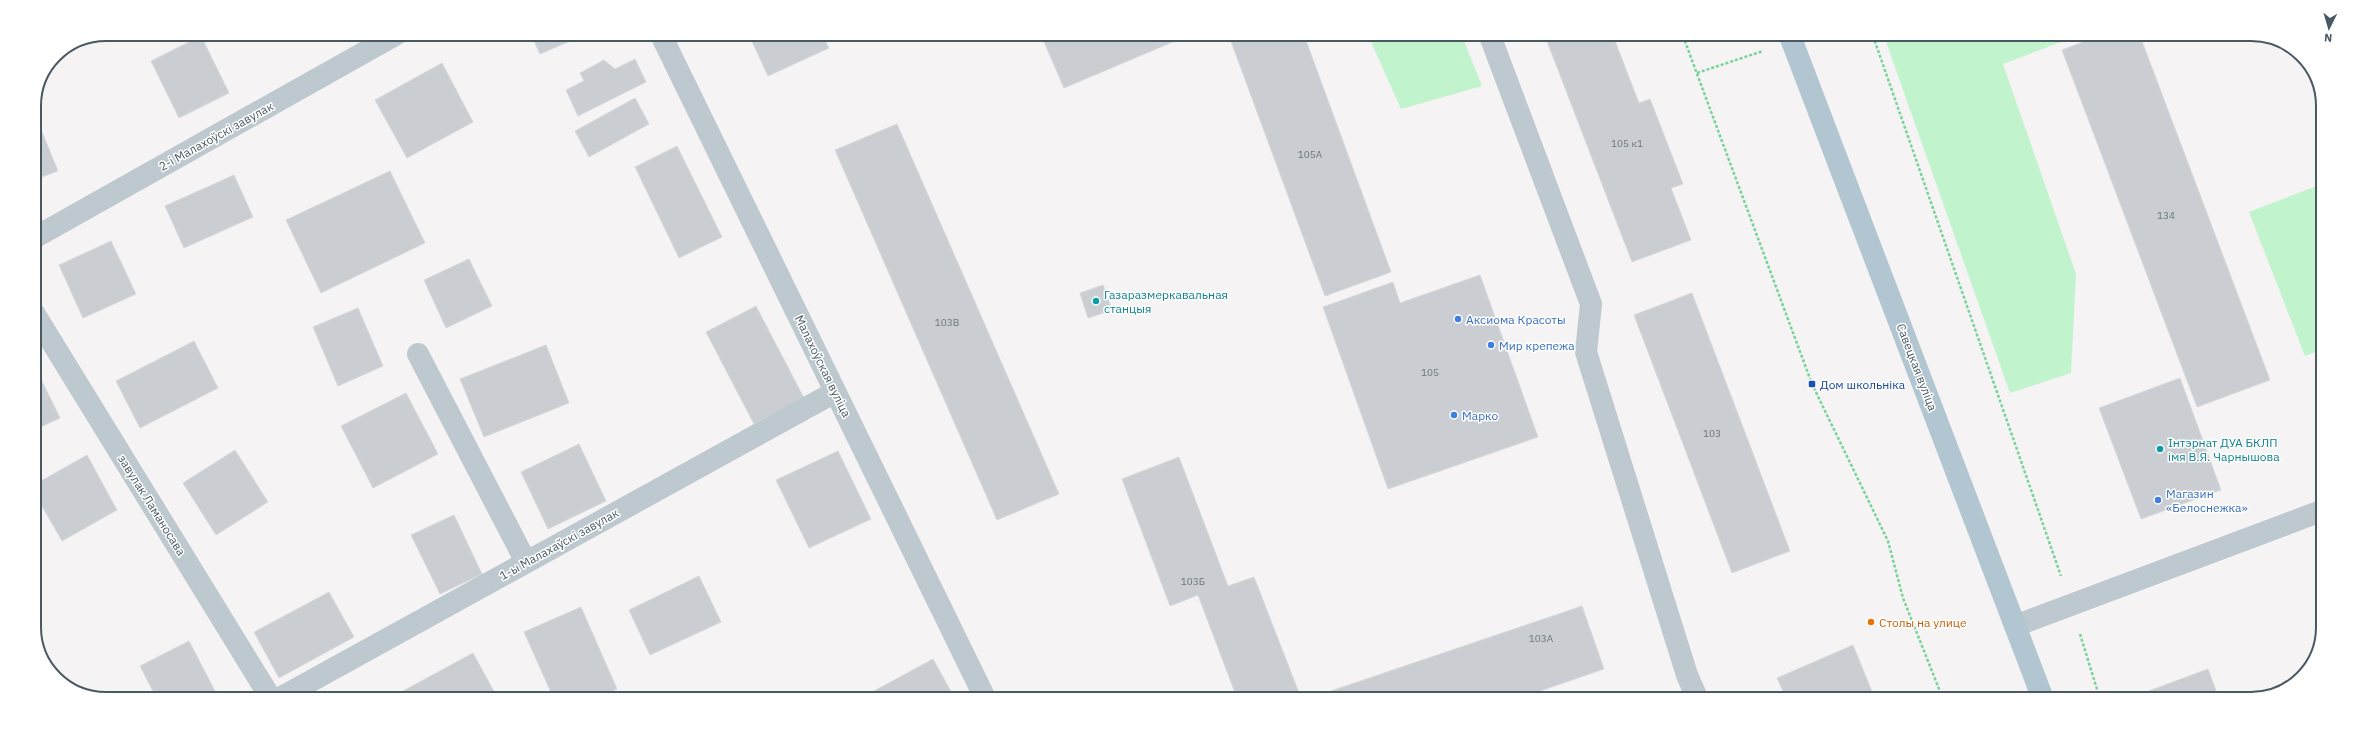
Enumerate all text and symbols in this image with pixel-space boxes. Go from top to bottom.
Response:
north arrow [2309,8,2349,48]
text: N [2324,31,2333,45]
street label: 2-і Малахоўскі завулак [156,98,276,174]
house number: 105 к1 [1611,137,1643,150]
house number: 105А [1298,148,1323,161]
house number: 134 [2157,209,2175,222]
place label: Газаразмеркавальная станцыя [1104,287,1228,316]
marker: Газаразмеркавальная станцыя [1091,296,1101,306]
street label: Малахоўская вуліца [792,312,855,420]
place label: Аксиома Красоты [1466,312,1566,327]
marker: Аксиома Красоты [1453,314,1463,324]
house number: 103В [935,316,959,329]
street label: Савецкая вуліца [1893,321,1941,413]
place label: Мир крепежа [1499,338,1575,353]
marker: Мир крепежа [1486,340,1496,350]
house number: 105 [1421,366,1439,379]
place label: Дом школьніка [1820,377,1906,392]
marker: Дом школьніка [1807,379,1817,389]
place label: Марко [1462,408,1499,423]
marker: Марко [1449,410,1459,420]
house number: 103 [1703,427,1721,440]
place label: Інтэрнат ДУА БКЛП імя В.Я. Чарнышова [2168,435,2280,464]
marker: Інтэрнат ДУА БКЛП імя В.Я. Чарнышова [2155,444,2165,454]
street label: завулак Ламаносава [115,452,189,559]
place label: Магазин «Белоснежка» [2166,486,2248,515]
marker: Магазин «Белоснежка» [2153,495,2163,505]
street label: 1-ы Малахаўскі завулак [497,505,622,583]
house number: 103Б [1181,575,1205,588]
place label: Столы на улице [1879,615,1967,630]
marker: Столы на улице [1866,617,1876,627]
house number: 103А [1529,632,1554,645]

